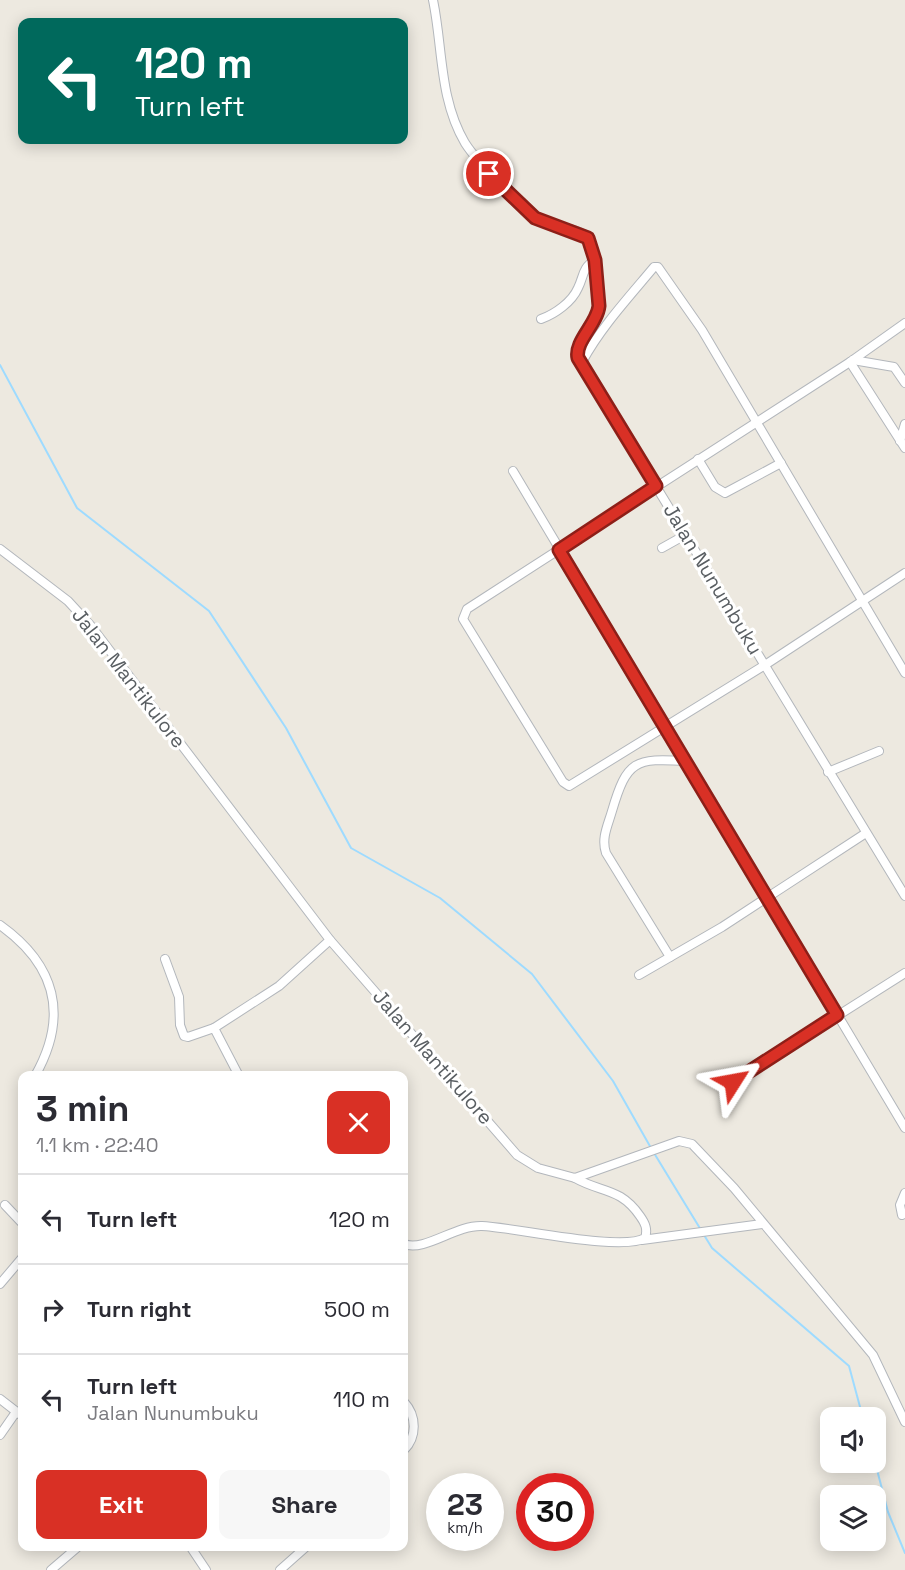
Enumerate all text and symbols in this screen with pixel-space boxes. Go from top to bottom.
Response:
text: 120 m [135,37,253,90]
icon: left [36,42,114,120]
text: Turn left [135,89,245,124]
pin [463,148,514,199]
icon: arrive [472,157,505,190]
street label: Jalan Nunumbuku [658,499,768,659]
street label: Jalan Mantikulore [66,603,192,753]
street label: Jalan Mantikulore [367,984,499,1130]
position arrow [701,1050,765,1114]
text: 3 min [36,1086,130,1132]
button: close [327,1091,390,1154]
text: 1.1 km · 22:40 [36,1132,159,1158]
icon: left [36,1203,69,1236]
text: Turn left [87,1205,177,1233]
text: 120 m [329,1205,390,1233]
icon: right [36,1293,69,1326]
text: Turn right [87,1295,192,1323]
text: 500 m [324,1295,390,1323]
text: Turn left [87,1372,177,1400]
icon: left [36,1383,69,1416]
text: 110 m [333,1385,390,1413]
text: Jalan Nunumbuku [87,1400,259,1426]
map controls [820,1407,886,1551]
button: sound [820,1407,886,1473]
button: Exit [36,1470,207,1539]
button: Share [219,1470,390,1539]
speed limit sign: 30 [516,1473,594,1551]
text: 23 [447,1485,483,1524]
button: layers [820,1485,886,1551]
text: km/h [447,1518,483,1537]

